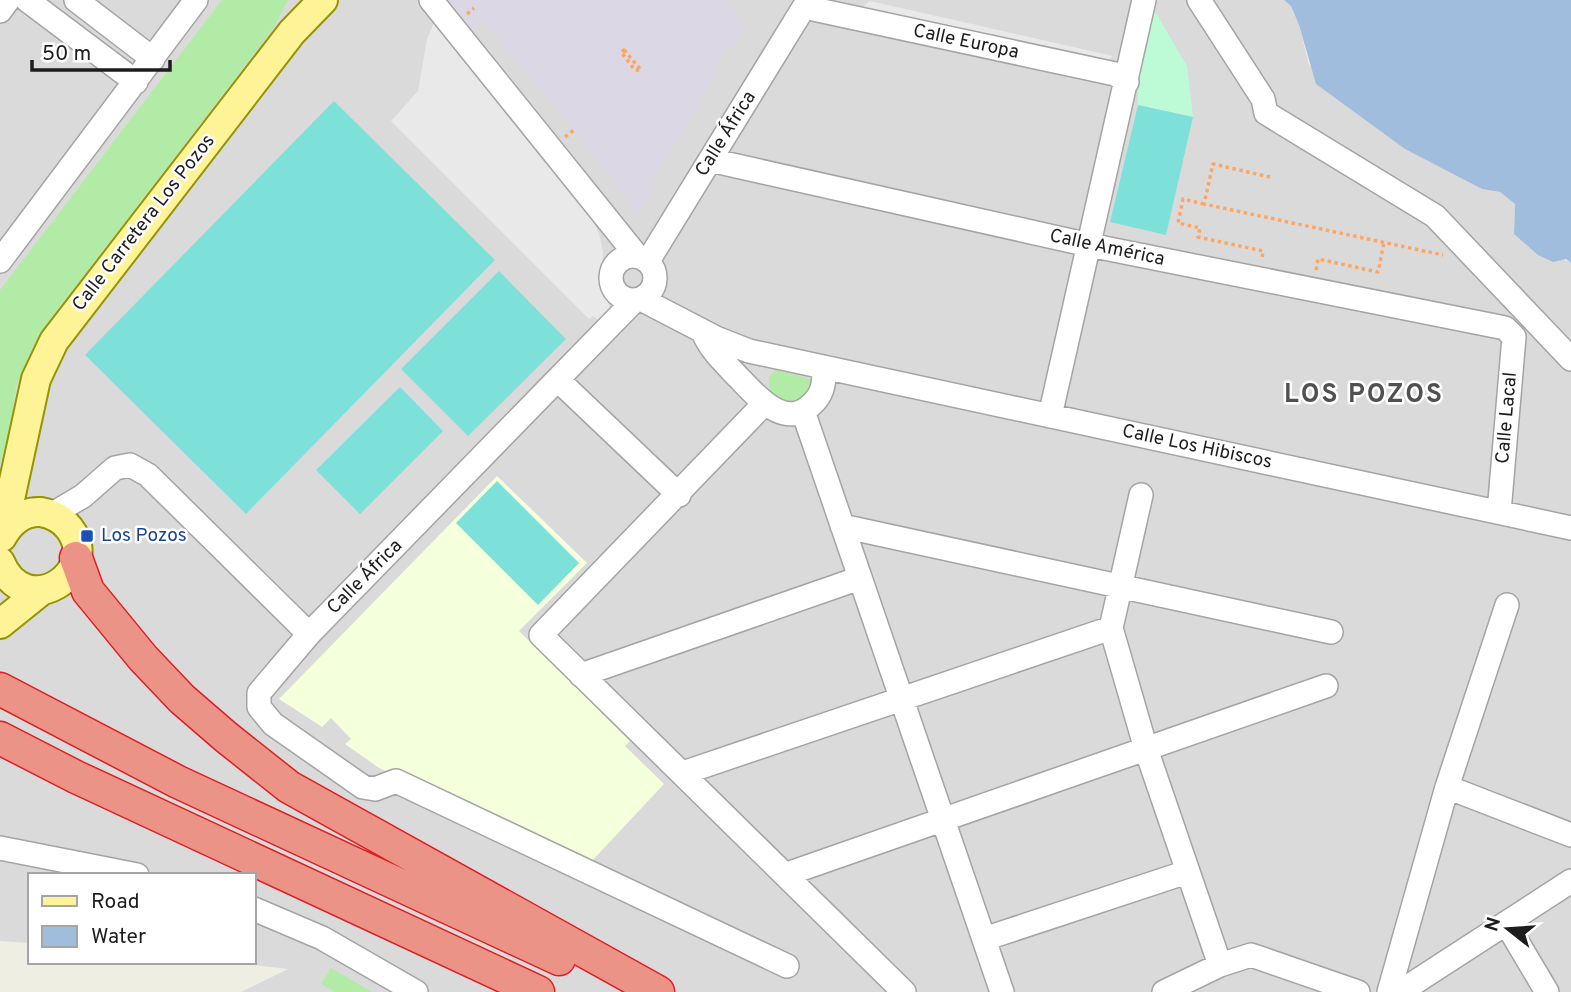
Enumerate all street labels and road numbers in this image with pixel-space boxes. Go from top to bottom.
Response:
street label: Calle Europa [911,19,1021,65]
street label: Calle África [689,86,762,181]
street label: Calle Carretera Los Pozos [67,130,221,316]
street label: Calle América [1047,224,1167,272]
street label: Calle Lacal [1491,371,1523,465]
street label: Calle Los Hibiscos [1120,419,1274,475]
street label: Calle África [322,534,408,620]

